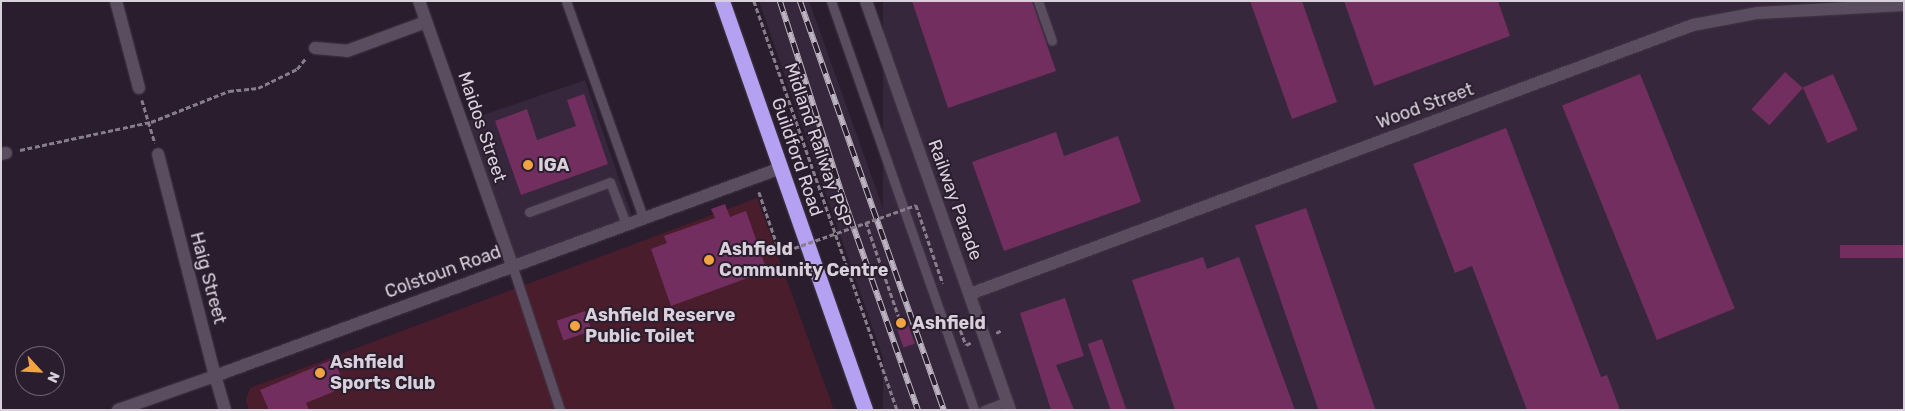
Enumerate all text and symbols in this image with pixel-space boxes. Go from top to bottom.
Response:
street label: Midland Railway PSP [780,60,856,230]
street label: Maidos Street [453,69,511,185]
street label: Wood Street [1373,78,1477,134]
street label: Guildford Road [767,95,827,219]
street label: Railway Parade [923,136,987,264]
place label: IGA [538,154,569,176]
marker: IGA [522,159,534,171]
street label: Haig Street [185,230,231,326]
place label: Ashfield Community Centre [719,239,889,282]
street label: Colstoun Road [382,241,504,303]
marker: Ashfield Community Centre [703,254,715,266]
place label: Ashfield Reserve Public Toilet [585,305,736,348]
place label: Ashfield [912,312,986,334]
marker: Ashfield [894,316,908,330]
marker: Ashfield Reserve Public Toilet [569,320,581,332]
north arrow [15,346,65,396]
place label: Ashfield Sports Club [330,352,435,394]
marker: Ashfield Sports Club [314,367,326,379]
text: N [43,369,63,385]

